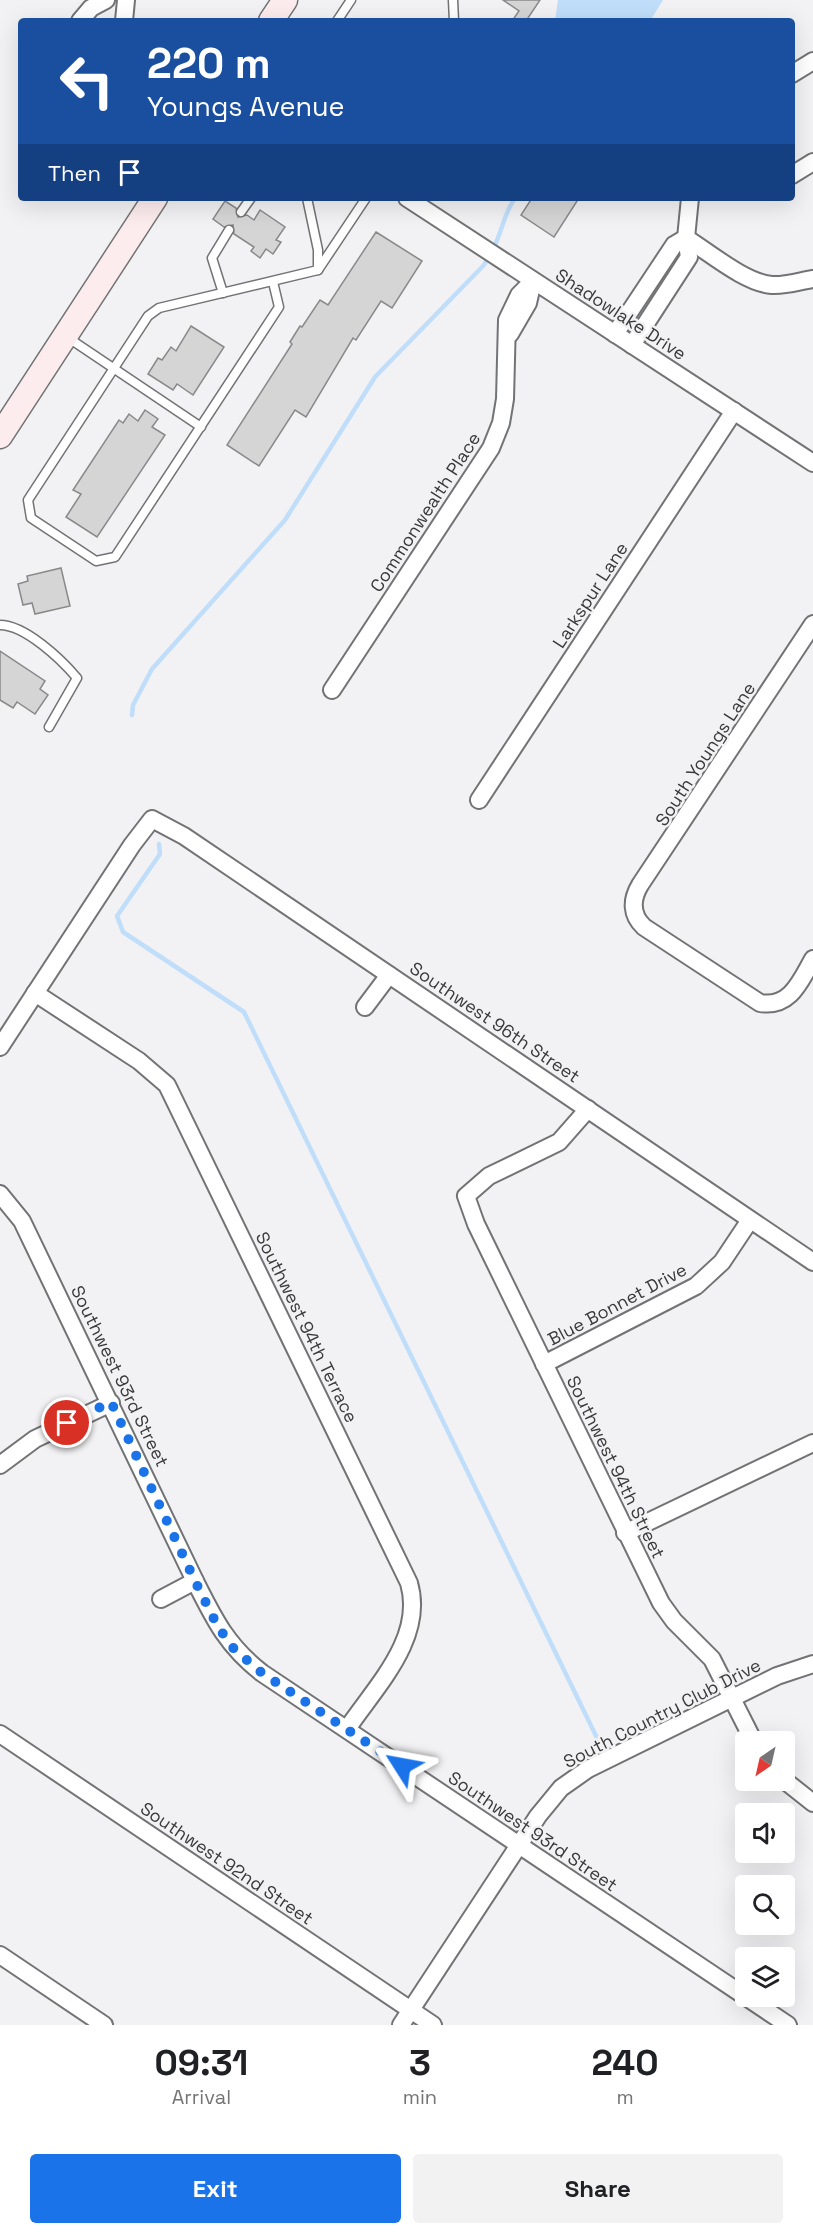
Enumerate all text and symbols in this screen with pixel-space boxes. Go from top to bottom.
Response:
text: 220 m [147,37,271,90]
icon: left [48,42,126,120]
text: Youngs Avenue [147,89,344,124]
icon: arrive [113,156,146,189]
text: Then [48,159,101,187]
street label: Shadowlake Drive [551,263,691,365]
street label: Commonwealth Place [365,428,485,596]
street label: Larkspur Lane [547,538,633,652]
street label: South Youngs Lane [650,678,760,830]
street label: Southwest 96th Street [405,956,585,1088]
street label: Southwest 94th Terrace [251,1228,363,1426]
street label: Blue Bonnet Drive [544,1258,690,1350]
street label: Southwest 93rd Street [66,1282,174,1470]
street label: Southwest 94th Street [562,1372,670,1562]
pin [41,1397,92,1448]
icon: arrive [50,1406,83,1439]
street label: South Country Club Drive [559,1653,765,1773]
north arrow [735,1731,795,1791]
map controls [735,1731,795,2007]
position arrow [370,1734,434,1798]
street label: Southwest 93rd Street [444,1766,622,1896]
street label: Southwest 92nd Street [136,1797,318,1929]
button: sound [735,1803,795,1863]
button: search [735,1875,795,1935]
button: layers [735,1947,795,2007]
text: 09:31 [154,2040,248,2086]
text: 3 [409,2040,431,2086]
text: 240 [592,2040,659,2086]
text: Arrival [172,2084,231,2110]
text: min [403,2084,437,2110]
text: m [616,2084,634,2110]
button: Exit [30,2154,401,2223]
button: Share [413,2154,783,2223]

